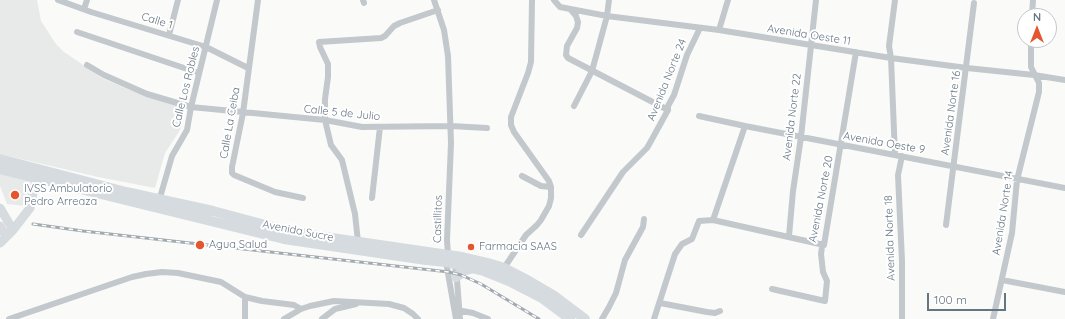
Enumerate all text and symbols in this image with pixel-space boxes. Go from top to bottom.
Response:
north arrow [1017,8,1057,48]
street label: Calle 1 [140,10,174,32]
text: N [1033,10,1041,24]
street label: Avenida Oeste 11 [766,22,852,48]
street label: Avenida Norte 24 [645,37,689,123]
street label: Calle Los Robles [170,45,202,129]
street label: Avenida Norte 16 [939,70,963,156]
street label: Avenida Norte 22 [780,73,804,161]
street label: Calle La Ceiba [217,86,243,160]
street label: Calle 5 de Julio [303,102,381,124]
street label: Avenida Oeste 9 [842,129,926,157]
street label: Avenida Norte 20 [806,154,836,244]
street label: Avenida Norte 14 [990,170,1016,256]
place label: IVSS Ambulatorio Pedro Arreaza [24,182,112,208]
marker: IVSS Ambulatorio Pedro Arreaza [9,189,21,201]
street label: Castillitos [431,195,445,243]
street label: Avenida Norte 18 [882,195,898,281]
street label: Avenida Sucre [261,218,335,244]
place label: Agua Salud [209,238,267,252]
marker: Agua Salud [194,239,206,251]
place label: Farmacia SAAS [479,240,557,254]
marker: Farmacia SAAS [466,242,476,252]
scale bar [929,285,1008,311]
text: 100 m [934,292,967,307]

